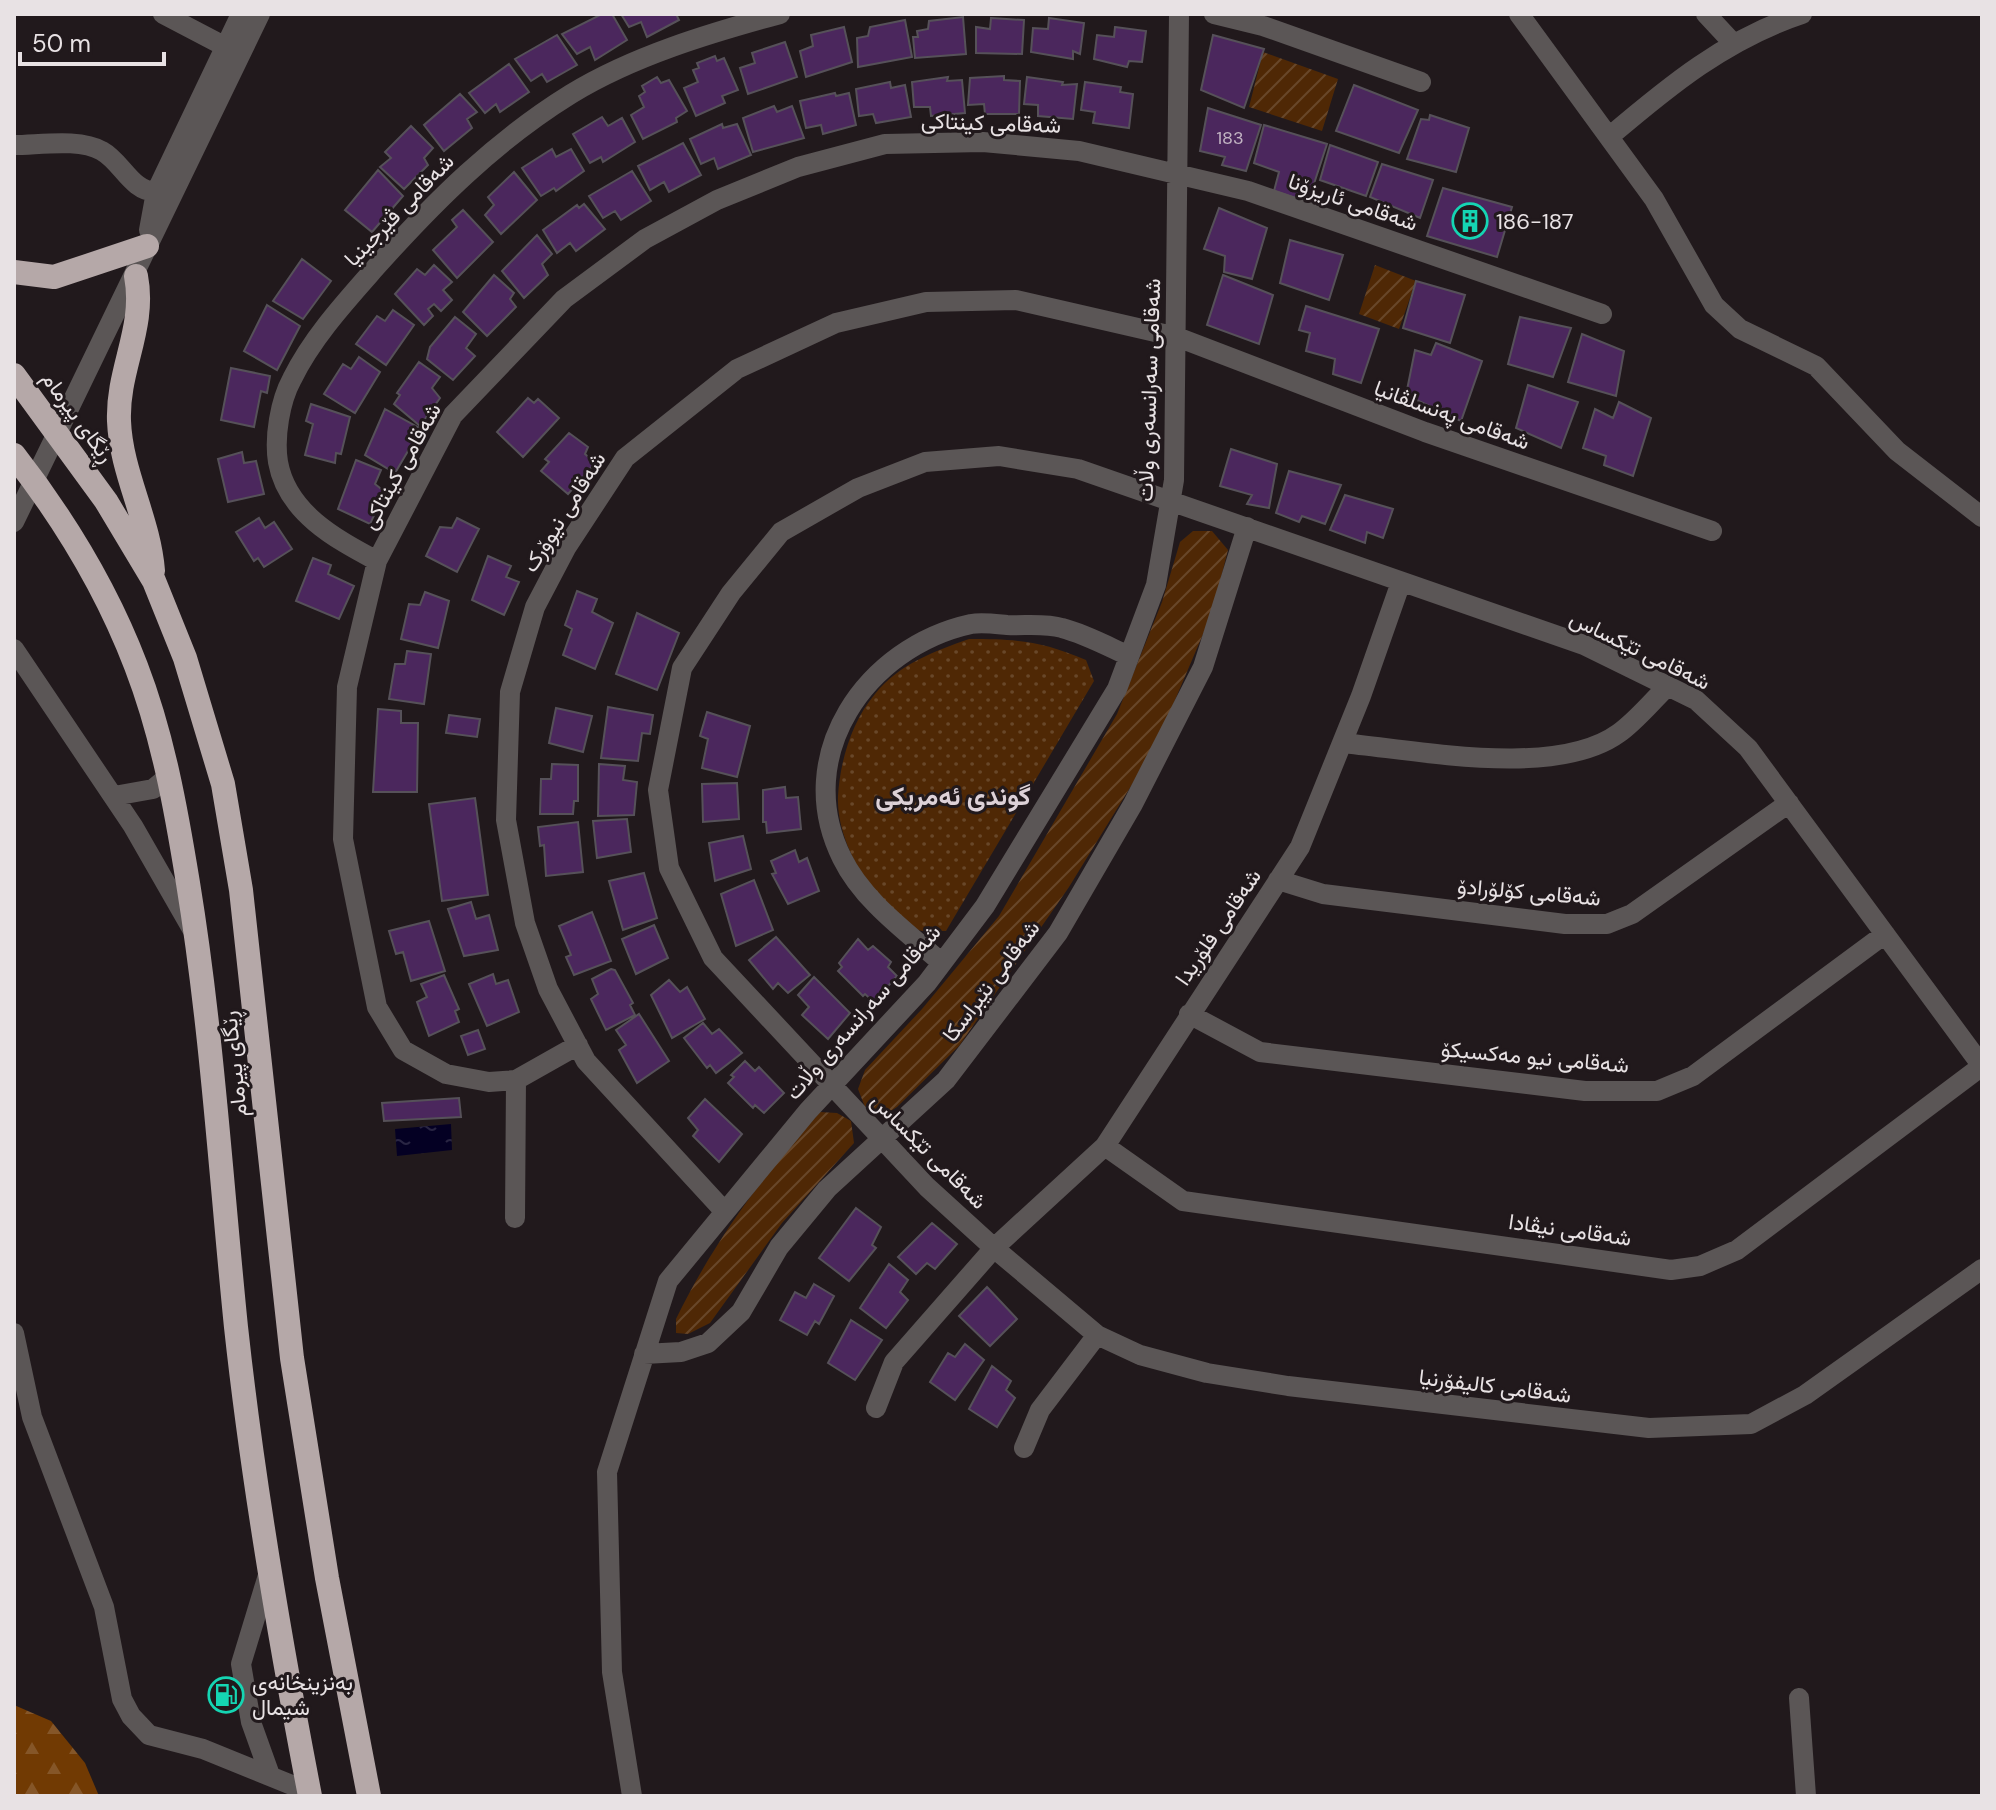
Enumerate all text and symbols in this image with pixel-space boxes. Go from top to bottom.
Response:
scale bar [20,16,164,66]
text: 50 m [32,28,91,59]
street label: شەقامی کینتاکی [920,106,1062,140]
house number: 183 [1216,126,1244,150]
street label: شەقامی ڤێرجینیا [338,147,460,273]
street label: شەقامی ئاریزۆنا [1285,166,1421,238]
building icon: 186-187 [1451,202,1489,240]
place label: 186-187 [1496,207,1573,236]
street label: شەقامی سەرانسەری وڵات [1131,278,1167,502]
street label: ڕێگای پیرمام [33,365,121,470]
street label: شەقامی پەنسلڤانیا [1370,373,1534,457]
street label: شەقامی کینتاکی [354,398,448,534]
street label: شەقامی نیوۆرک [516,446,612,578]
street label: شەقامی تێکساس [1565,603,1715,697]
district label: گوندی ئەمریکی [875,779,1031,813]
street label: شەقامی فلۆریدا [1168,863,1268,991]
street label: شەقامی کۆلۆرادۆ [1456,871,1602,913]
street label: شەقامی نێبراسکا [936,914,1046,1048]
street label: شەقامی سەرانسەری وڵات [779,918,947,1106]
street label: ڕێگای پیرمام [214,1009,257,1118]
street label: شەقامی نیو مەکسیکۆ [1440,1034,1630,1080]
street label: شەقامی تێکساس [865,1087,993,1215]
street label: شەقامی نیڤادا [1507,1207,1633,1253]
street label: شەقامی کالیفۆرنیا [1417,1362,1573,1410]
place label: بەنزینخانەی شیمال [252,1668,353,1722]
fuel station icon: بەنزینخانەی شیمال [207,1676,245,1714]

